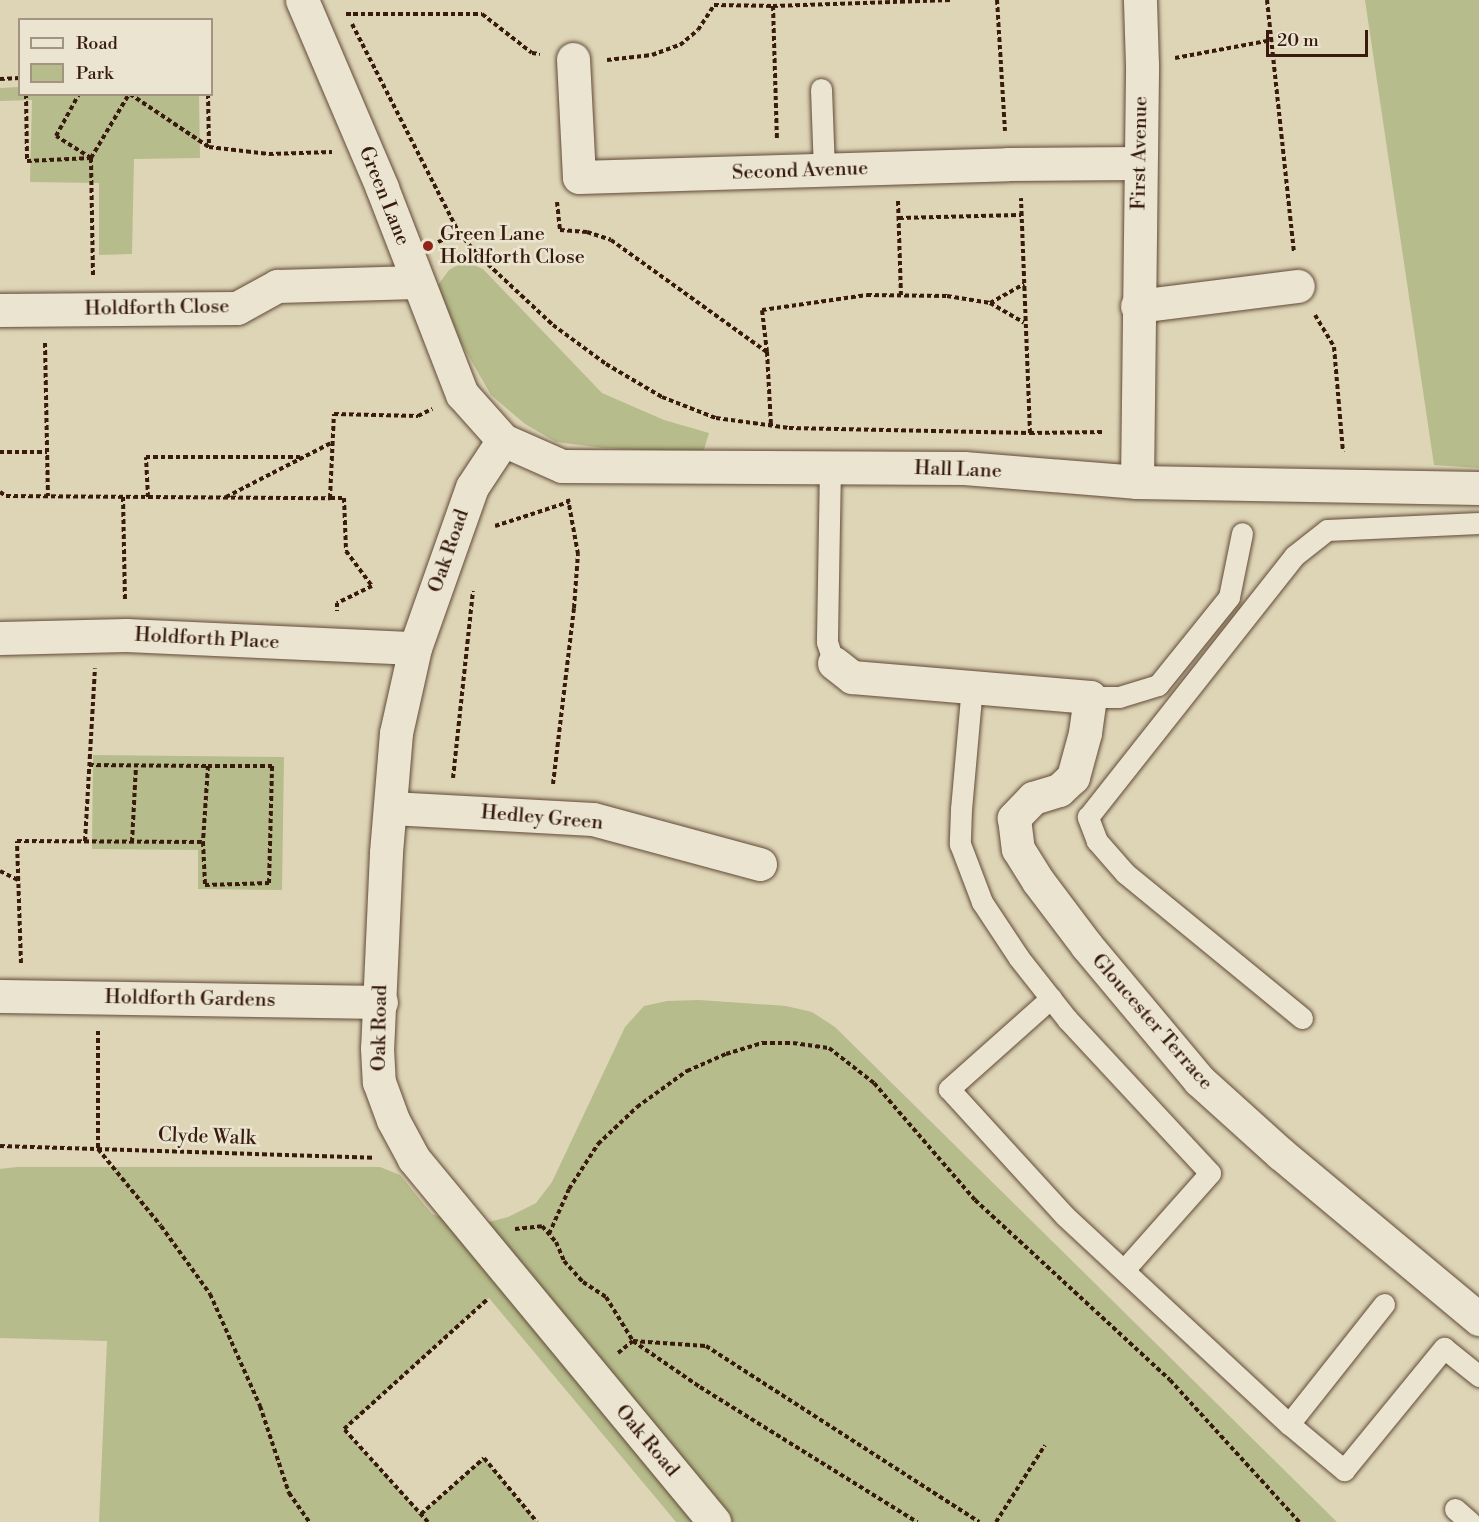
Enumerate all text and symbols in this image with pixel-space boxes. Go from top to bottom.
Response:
legend [18,18,213,96]
scale bar [1269,18,1371,56]
text: 20 m [1277,29,1319,52]
text: Road [76,32,118,55]
text: Park [76,62,113,85]
street label: First Avenue [1127,96,1153,210]
street label: Green Lane [353,143,415,249]
street label: Second Avenue [732,157,868,185]
place label: Green Lane Holdforth Close [440,222,585,269]
marker: Green Lane Holdforth Close [421,239,435,253]
street label: Holdforth Close [84,295,230,321]
street label: Hall Lane [914,456,1002,484]
street label: Oak Road [424,506,474,596]
street label: Holdforth Place [134,623,280,655]
street label: Hedley Green [480,801,604,835]
street label: Gloucester Terrace [1086,949,1218,1095]
street label: Oak Road [367,984,393,1072]
street label: Holdforth Gardens [104,986,276,1012]
street label: Clyde Walk [158,1123,256,1151]
street label: Oak Road [610,1400,684,1482]

